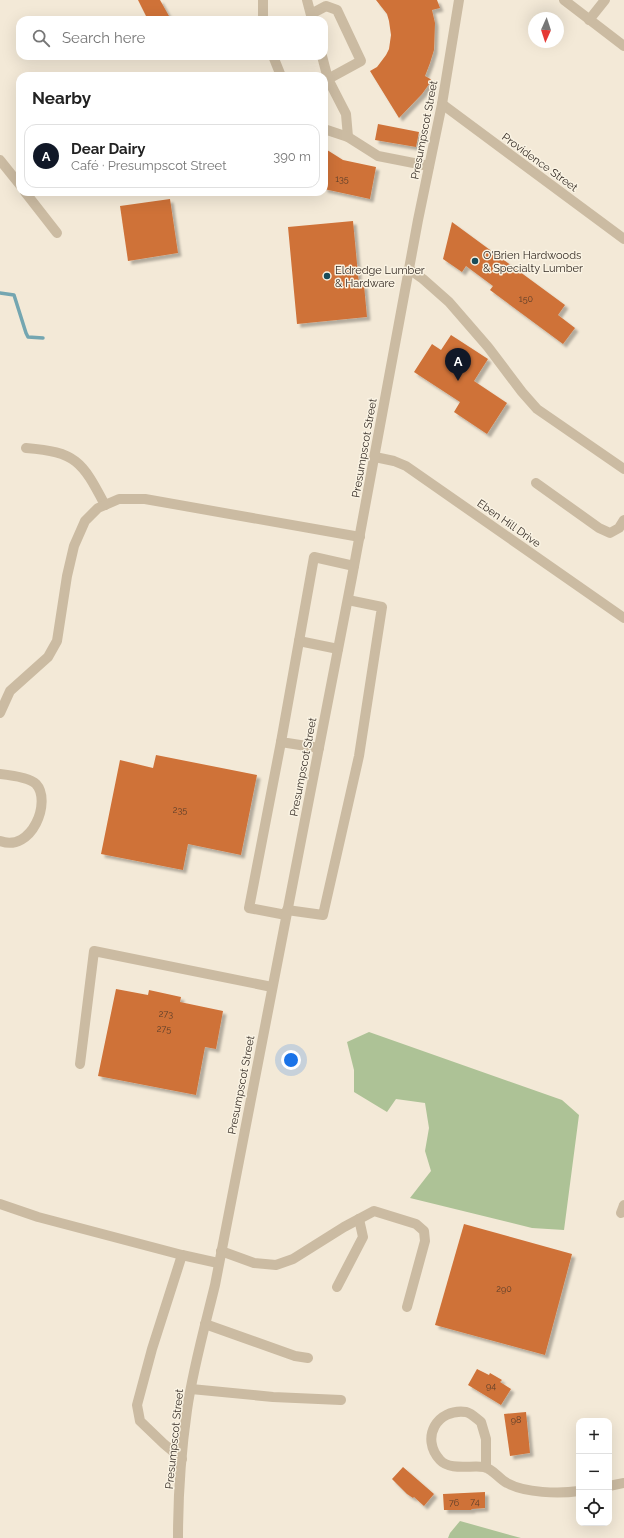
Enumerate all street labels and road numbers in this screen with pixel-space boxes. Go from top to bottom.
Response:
street label: Presumpscot Street [409,79,441,181]
street label: Providence Street [499,131,580,194]
street label: Presumpscot Street [349,397,380,499]
street label: Eben Hill Drive [475,497,543,550]
street label: Presumpscot Street [288,716,320,818]
street label: Presumpscot Street [226,1034,258,1136]
street label: Presumpscot Street [163,1388,186,1490]

